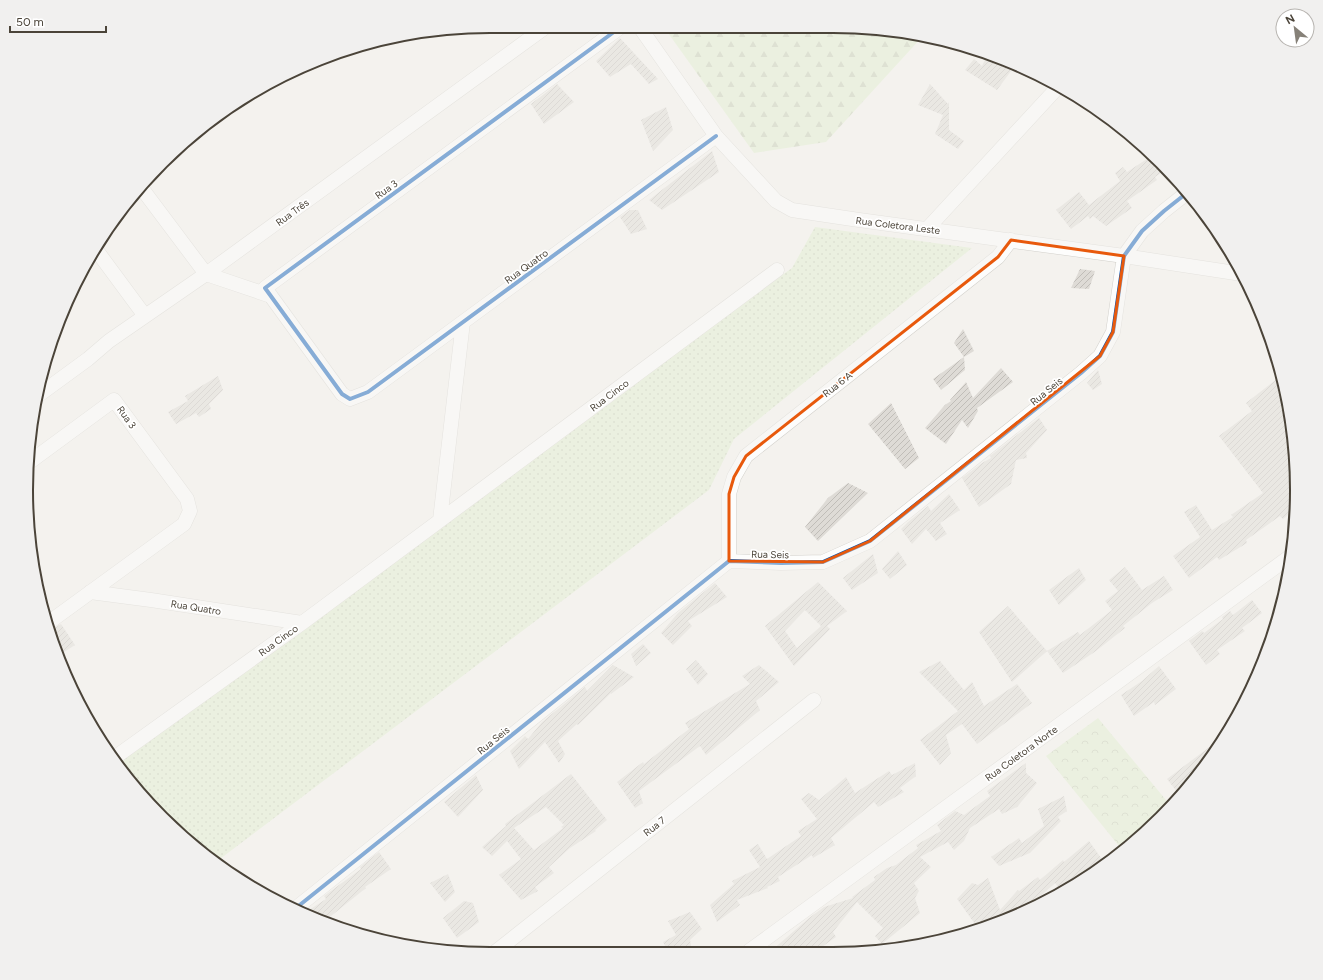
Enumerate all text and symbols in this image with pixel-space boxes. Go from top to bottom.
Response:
scale bar [10,8,106,34]
north arrow [1275,8,1315,48]
text: N [1284,12,1297,27]
text: 50 m [16,15,44,29]
street label: Rua 3 [372,177,400,202]
street label: Rua Três [273,196,312,229]
street label: Rua Coletora Leste [855,214,942,237]
street label: Rua Quatro [502,246,551,287]
street label: Rua 6 A [820,369,855,400]
street label: Rua Seis [1027,374,1065,408]
street label: Rua Cinco [587,376,632,414]
street label: Rua 3 [114,403,139,431]
street label: Rua Seis [751,548,789,561]
street label: Rua Quatro [170,597,222,618]
street label: Rua Cinco [256,622,301,659]
street label: Rua Coletora Norte [982,722,1061,784]
street label: Rua Seis [474,723,512,757]
street label: Rua 7 [641,813,669,839]

